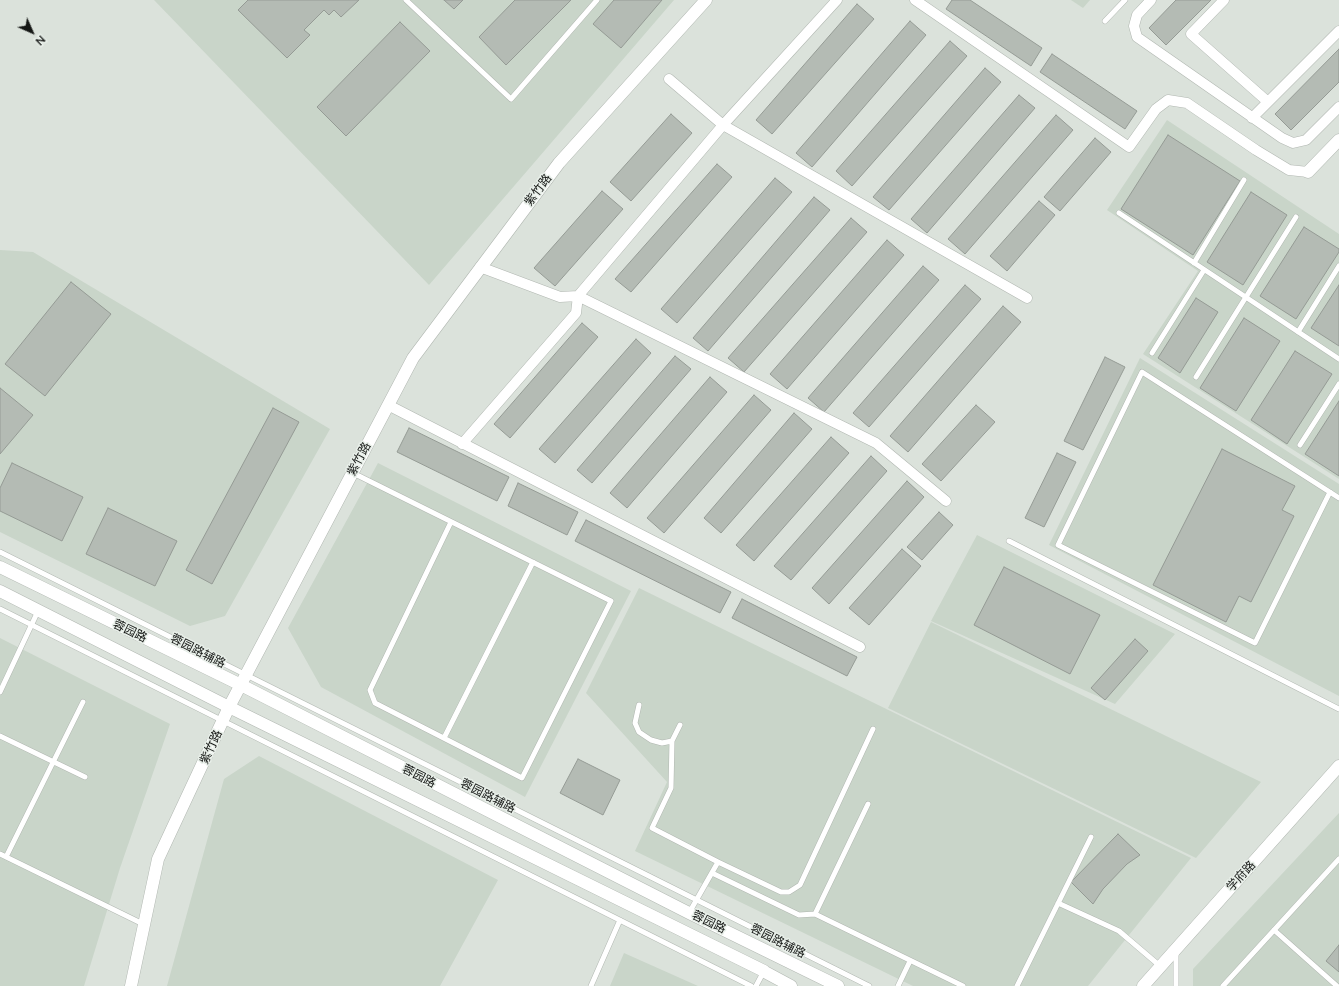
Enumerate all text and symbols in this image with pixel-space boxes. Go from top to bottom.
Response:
north arrow [12,12,52,52]
text: N [33,33,48,48]
street label: 紫竹路 [521,171,555,209]
street label: 紫竹路 [344,440,374,478]
street label: 蓉园路 [111,617,149,645]
street label: 蓉园路辅路 [168,631,228,671]
street label: 紫竹路 [197,728,225,766]
street label: 蓉园路 [400,761,438,791]
street label: 蓉园路辅路 [458,776,518,816]
street label: 学府路 [1224,858,1258,894]
street label: 蓉园路 [690,908,728,936]
street label: 蓉园路辅路 [748,921,808,961]

